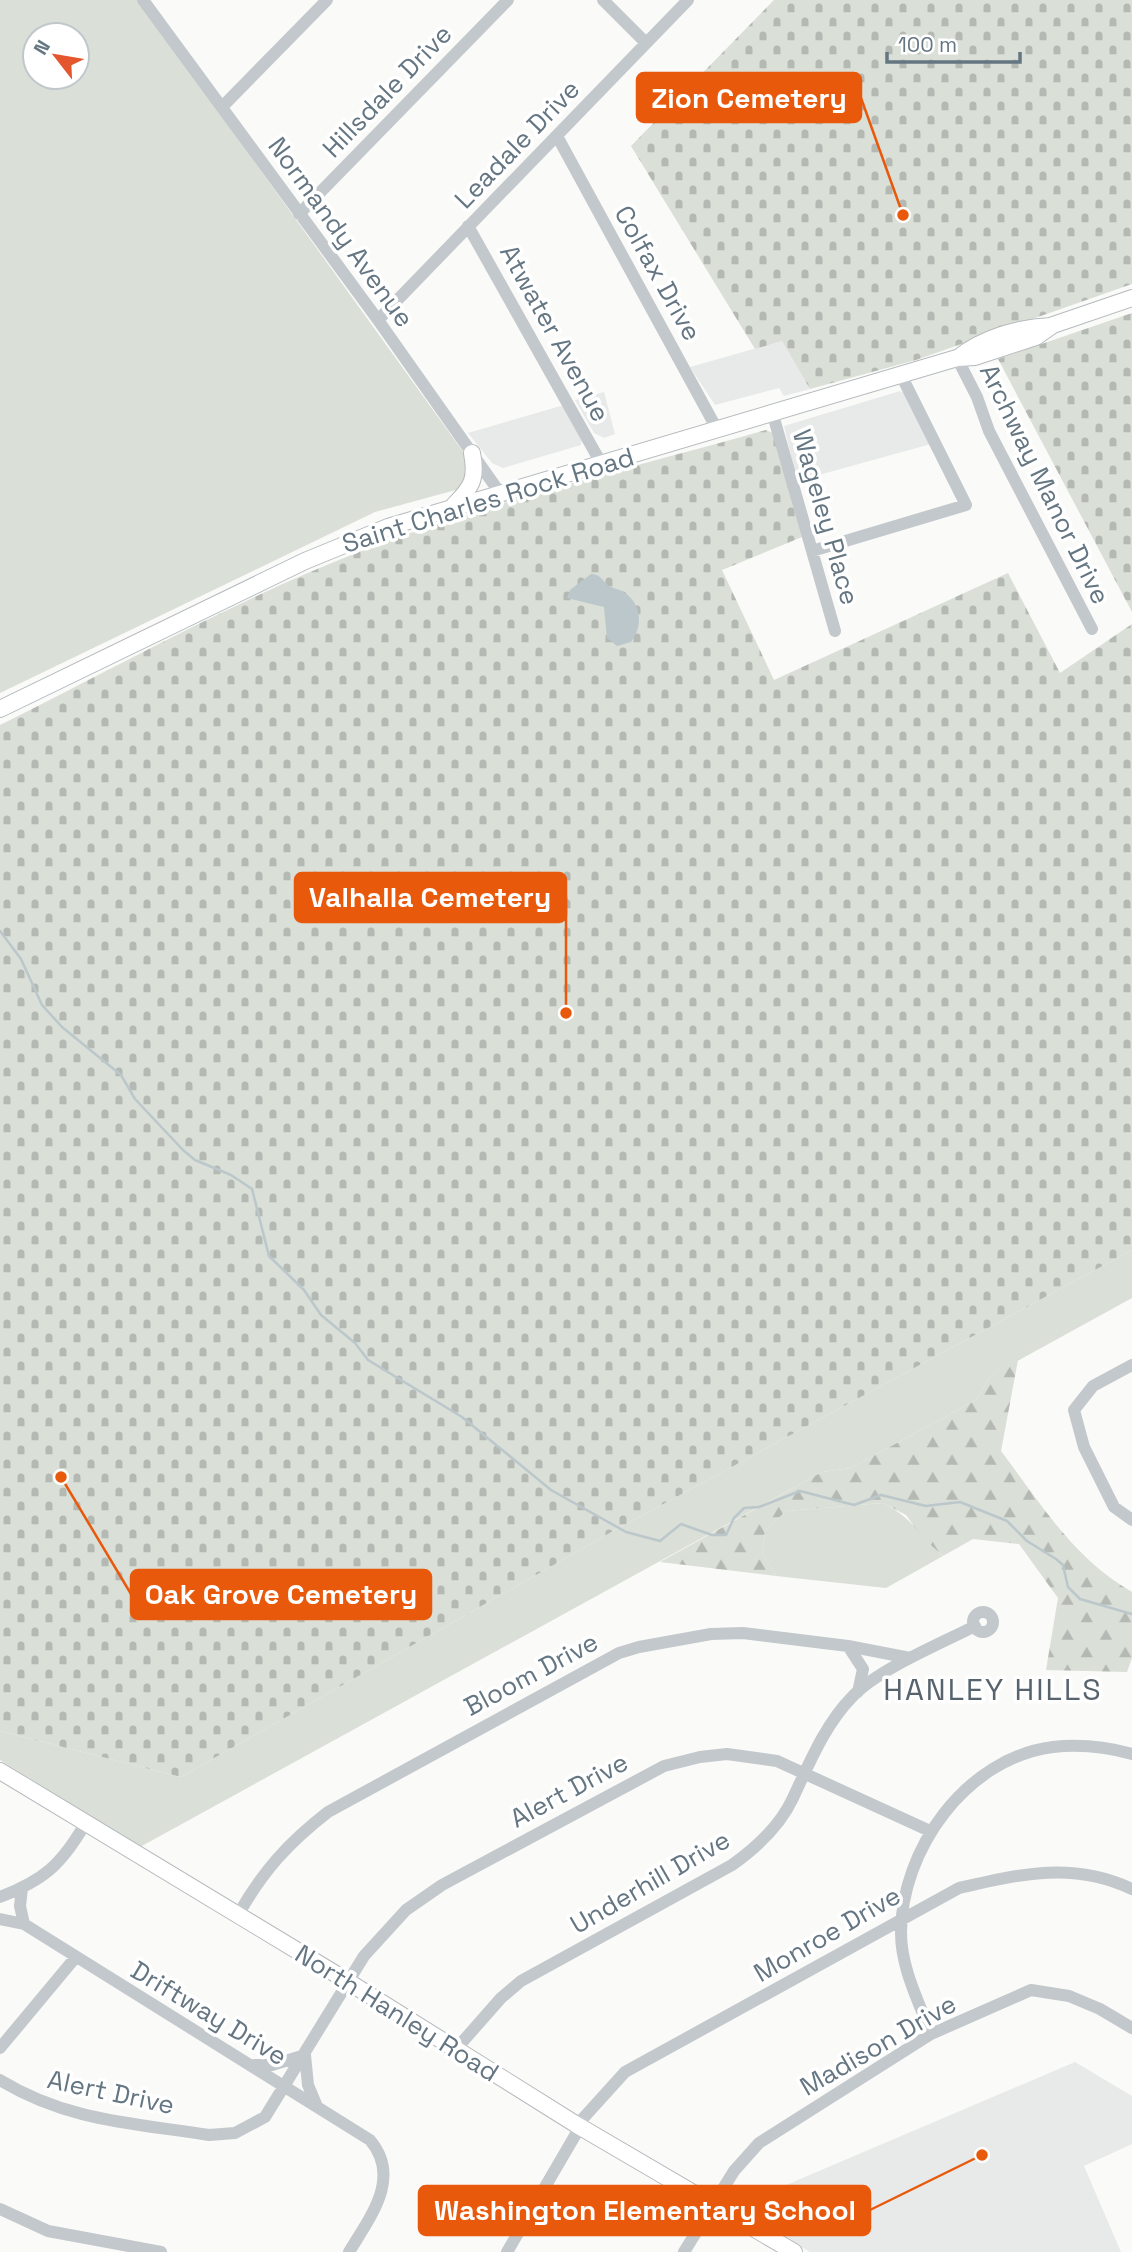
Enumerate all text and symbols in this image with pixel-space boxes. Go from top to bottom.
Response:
street label: Hillsdale Drive [315,17,459,165]
north arrow [21,21,91,91]
scale bar [887,21,1020,65]
text: 100 m [898,31,957,58]
text: N [28,36,56,59]
street label: Leadale Drive [447,72,587,216]
callout: Zion Cemetery [637,73,861,122]
text: Zion Cemetery [651,80,847,116]
street label: Normandy Avenue [260,130,422,334]
street label: Colfax Drive [607,199,709,347]
street label: Atwater Avenue [492,238,618,428]
street label: Archway Manor Drive [972,358,1118,610]
street label: Wageley Place [785,425,867,609]
street label: Saint Charles Rock Road [338,439,638,561]
callout: Valhalla Cemetery [295,873,566,922]
text: Valhalla Cemetery [309,879,551,915]
callout: Oak Grove Cemetery [131,1570,431,1619]
text: Oak Grove Cemetery [145,1576,417,1612]
street label: Bloom Drive [458,1624,604,1724]
district label: HANLEY HILLS [883,1670,1103,1709]
street label: Alert Drive [504,1745,634,1835]
street label: Underhill Drive [564,1822,736,1942]
street label: Monroe Drive [747,1878,907,1990]
street label: North Hanley Road [289,1937,505,2089]
street label: Driftway Drive [125,1953,293,2073]
street label: Madison Drive [794,1987,962,2103]
street label: Alert Drive [44,2062,178,2122]
callout: Washington Elementary School [419,2186,870,2235]
text: Washington Elementary School [434,2192,856,2228]

